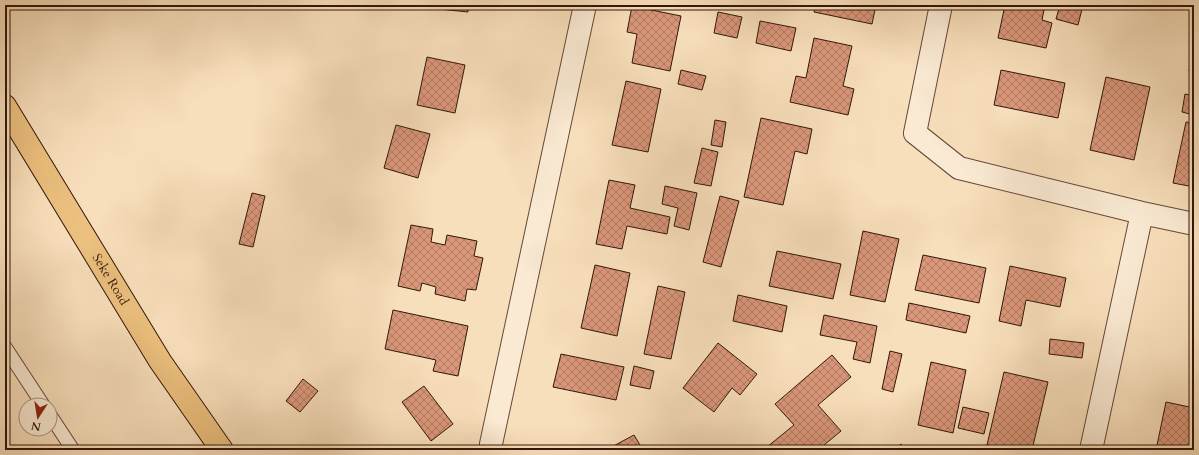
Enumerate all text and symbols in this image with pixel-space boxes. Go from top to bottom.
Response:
street label: Seke Road [88,250,133,309]
north arrow [18,397,58,437]
text: N [29,418,42,435]

